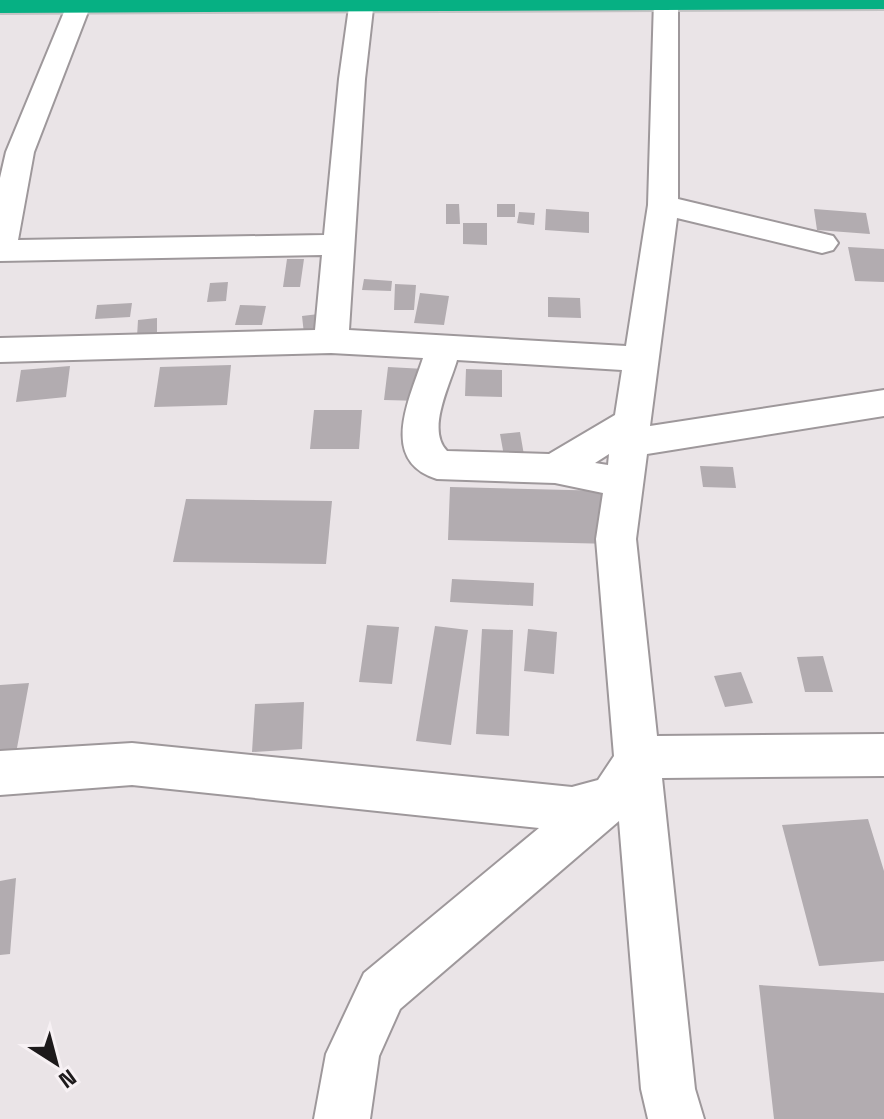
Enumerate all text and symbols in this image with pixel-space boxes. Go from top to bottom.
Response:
north arrow [16,1023,96,1103]
text: N [54,1064,82,1095]

